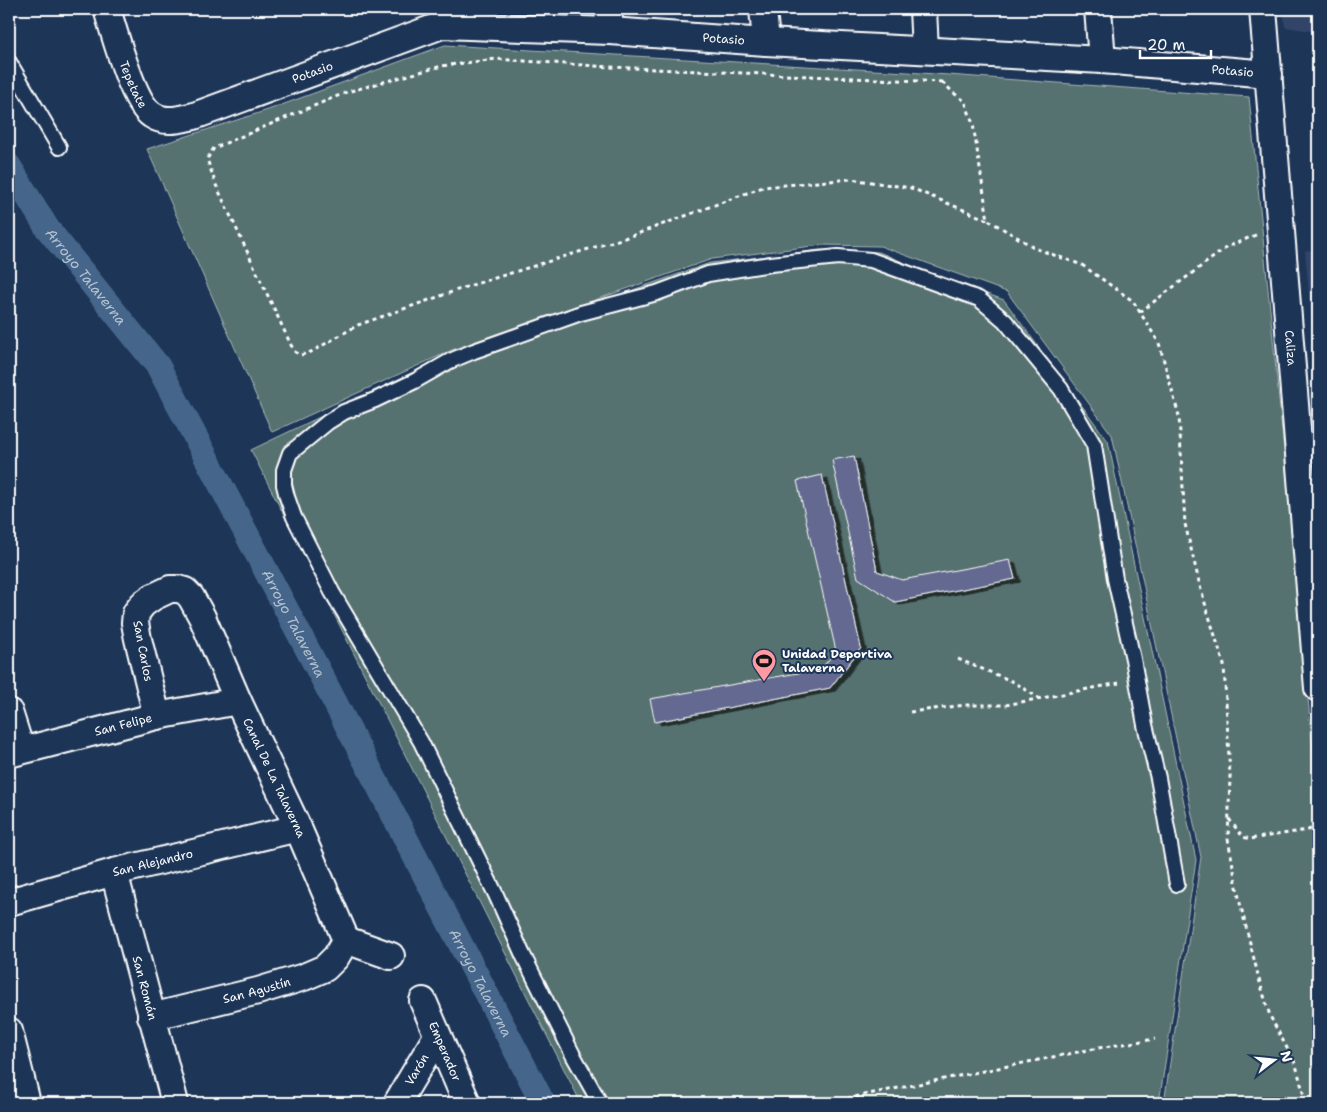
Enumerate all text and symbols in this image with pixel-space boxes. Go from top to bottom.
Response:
scale bar [1140,28,1211,60]
street label: Potasio [702,30,745,48]
text: 20 m [1147,35,1186,55]
street label: Potasio [290,58,335,87]
street label: Tepetate [116,59,151,111]
street label: Potasio [1211,61,1254,81]
water label: Arroyo Talaverna [42,224,130,329]
street label: Caliza [1281,329,1300,367]
water label: Arroyo Talaverna [258,567,330,681]
street label: San Carlos [129,619,157,683]
place label: Unidad Deportiva Talaverna [782,646,893,676]
sports icon: Unidad Deportiva Talaverna [751,648,777,682]
street label: San Felipe [93,710,154,740]
street label: Canal De La Talaverna [239,715,309,841]
street label: San Alejandro [111,845,194,880]
water label: Arroyo Talaverna [445,926,516,1040]
street label: San Román [129,954,161,1022]
street label: San Agustín [221,974,293,1007]
street label: Emperador [425,1019,465,1084]
north arrow [1250,1034,1300,1084]
text: N [1276,1049,1297,1064]
street label: Varón [401,1051,433,1088]

